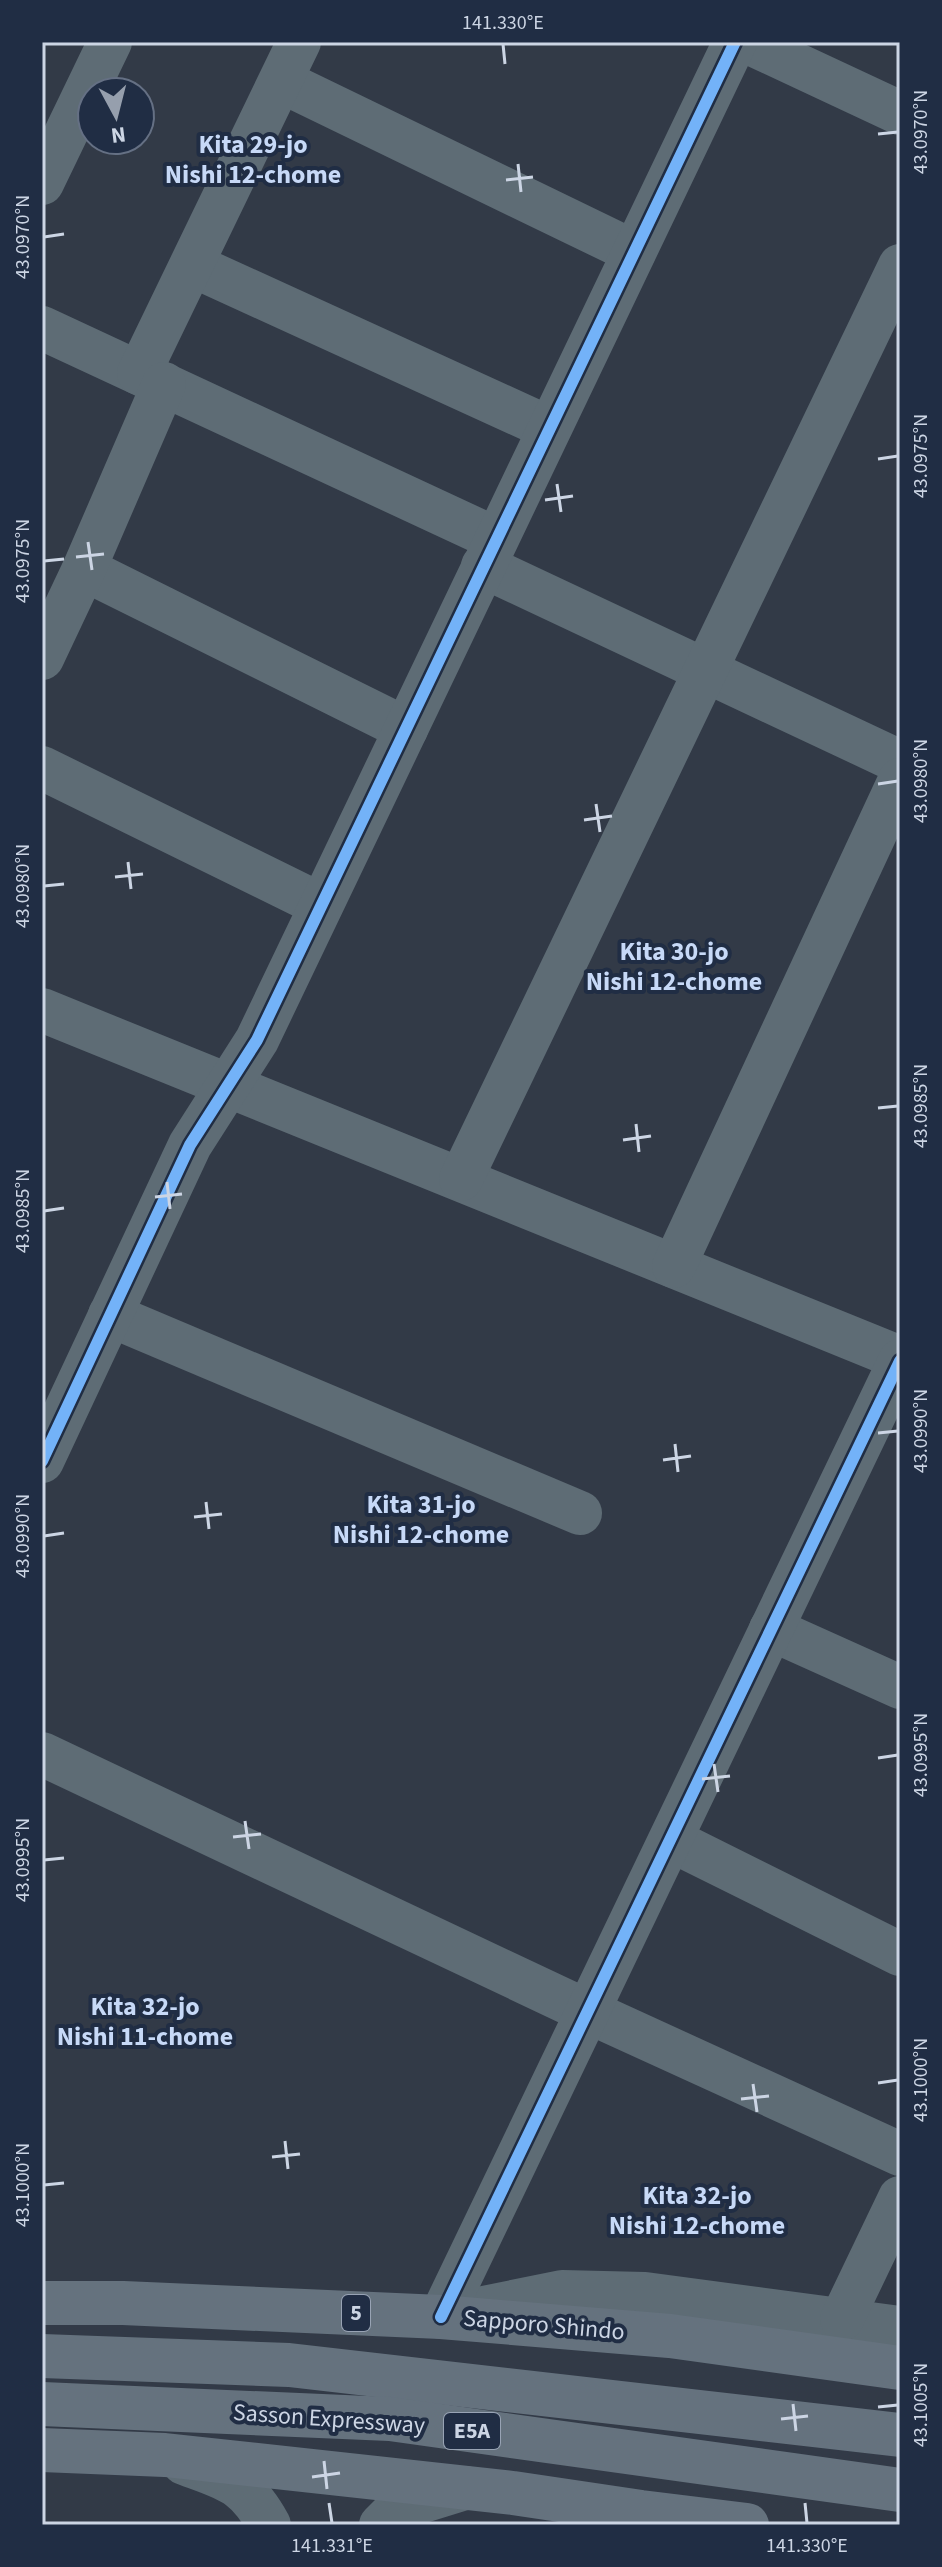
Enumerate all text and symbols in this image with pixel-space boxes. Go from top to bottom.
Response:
text: 141.330°E [462,9,544,37]
north arrow [76,76,156,156]
text: 43.0970°N [907,90,935,174]
text: N [109,118,128,152]
district label: Kita 29-jo Nishi 12-chome [165,126,341,193]
text: 43.0970°N [9,195,37,279]
text: 43.0975°N [907,414,935,498]
text: 43.0975°N [9,519,37,603]
text: 43.0980°N [907,739,935,823]
text: 43.0980°N [9,844,37,928]
district label: Kita 30-jo Nishi 12-chome [586,933,762,1000]
text: 43.0985°N [907,1064,935,1148]
text: 43.0985°N [9,1169,37,1253]
text: 43.0990°N [907,1389,935,1473]
district label: Kita 31-jo Nishi 12-chome [333,1486,509,1553]
text: 43.0990°N [9,1494,37,1578]
text: 43.0995°N [907,1713,935,1797]
text: 43.0995°N [9,1818,37,1902]
district label: Kita 32-jo Nishi 11-chome [57,1988,233,2055]
text: 43.1000°N [907,2038,935,2122]
text: 43.1000°N [9,2143,37,2227]
district label: Kita 32-jo Nishi 12-chome [609,2177,785,2244]
road number: 5 [342,2295,370,2331]
street label: Sapporo Shindo [462,2301,626,2349]
text: 43.1005°N [907,2363,935,2447]
street label: Sasson Expressway [232,2395,426,2443]
road number: E5A [444,2413,500,2449]
text: 141.331°E [291,2532,373,2560]
text: 141.330°E [766,2532,848,2560]

